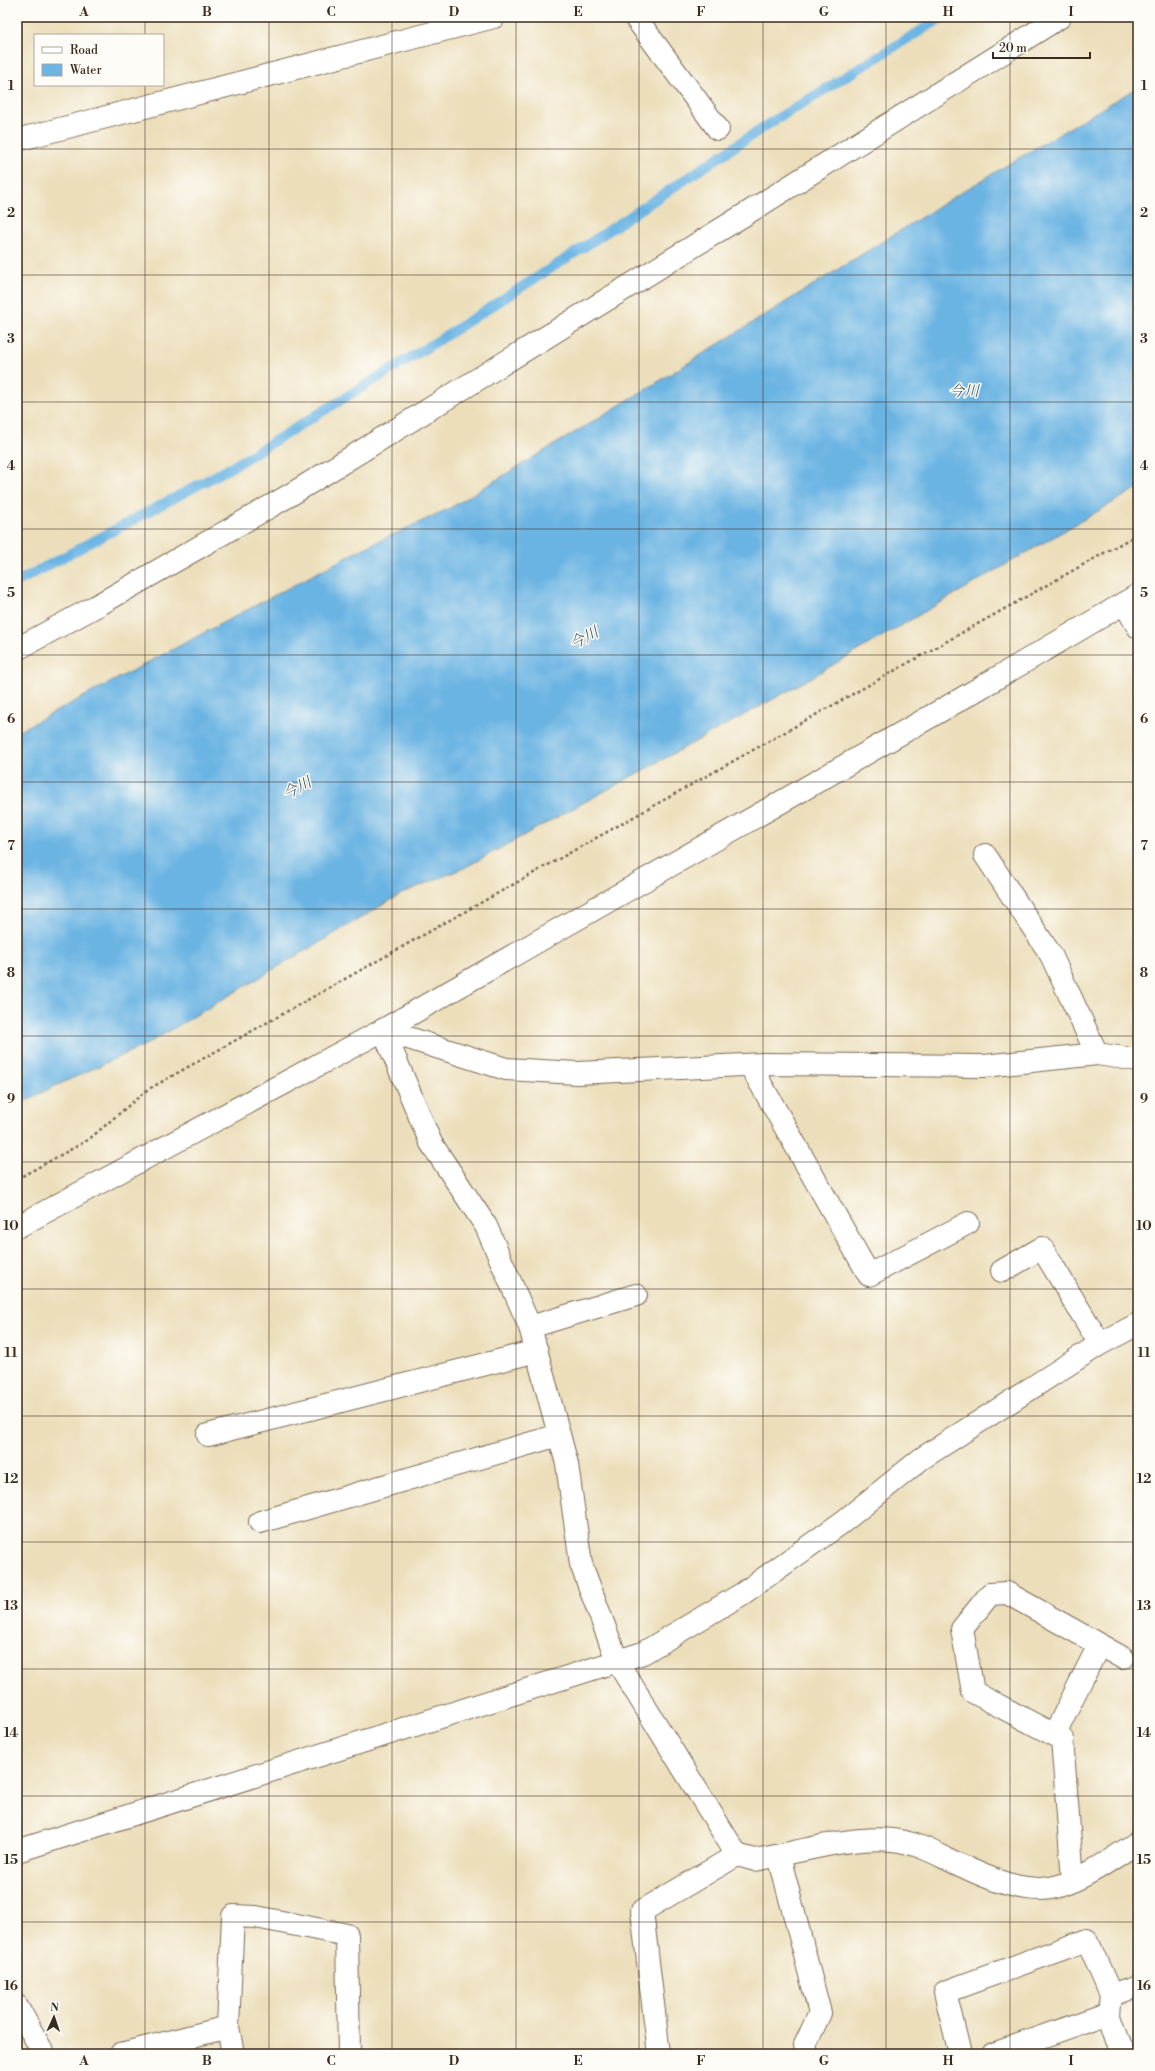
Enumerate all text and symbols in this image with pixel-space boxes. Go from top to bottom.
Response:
text: A [78,4,89,20]
text: B [202,4,212,20]
text: C [326,4,336,20]
text: D [449,4,459,20]
text: E [573,4,583,20]
text: F [696,4,706,20]
text: G [819,4,830,20]
text: H [943,4,954,20]
text: I [1068,4,1074,20]
legend [34,34,164,86]
scale bar [993,34,1090,60]
text: 20 m [999,41,1027,56]
text: Road [70,43,98,58]
text: Water [69,63,102,78]
text: 1 [8,78,15,94]
text: 1 [1141,78,1148,94]
text: 2 [7,205,15,221]
text: 2 [1140,205,1148,221]
text: 3 [7,331,15,347]
text: 3 [1140,331,1148,347]
water label: 今川 [949,382,981,401]
text: 4 [7,458,16,474]
text: 4 [1140,458,1149,474]
text: 5 [7,585,15,601]
text: 5 [1140,585,1148,601]
water label: 今川 [567,622,604,654]
text: 6 [7,711,15,727]
text: 6 [1140,711,1148,727]
water label: 今川 [280,772,317,804]
text: 7 [7,838,15,854]
text: 7 [1140,838,1148,854]
text: 8 [7,965,15,981]
text: 8 [1140,965,1148,981]
text: 9 [7,1091,15,1107]
text: 9 [1140,1091,1148,1107]
text: 10 [3,1218,19,1234]
text: 10 [1136,1218,1152,1234]
text: 11 [5,1345,18,1361]
text: 11 [1138,1345,1151,1361]
text: 12 [4,1471,18,1487]
text: 12 [1137,1471,1151,1487]
text: 13 [4,1598,18,1614]
text: 13 [1137,1598,1151,1614]
text: 14 [4,1725,18,1741]
text: 14 [1137,1725,1151,1741]
text: 15 [4,1852,18,1868]
text: 15 [1137,1852,1151,1868]
text: 16 [4,1978,18,1994]
text: 16 [1137,1978,1151,1994]
north arrow [34,1997,74,2037]
text: N [50,2001,59,2015]
text: A [78,2053,89,2069]
text: B [202,2053,212,2069]
text: C [326,2053,336,2069]
text: D [449,2053,459,2069]
text: E [573,2053,583,2069]
text: F [696,2053,706,2069]
text: G [819,2053,830,2069]
text: H [943,2053,954,2069]
text: I [1068,2053,1074,2069]

